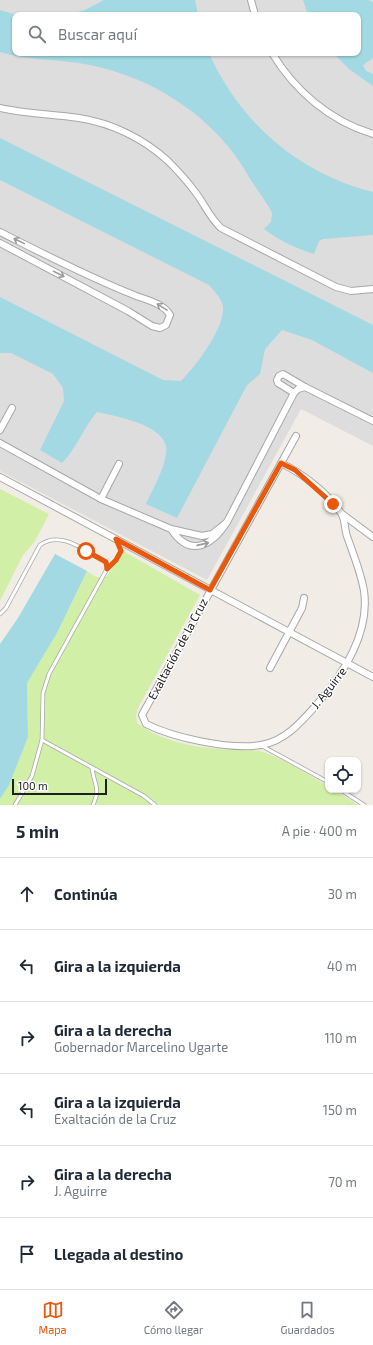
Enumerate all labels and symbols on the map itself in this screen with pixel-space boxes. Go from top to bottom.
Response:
one-way arrow [13,237,25,245]
one-way arrow [53,271,65,278]
one-way arrow [157,303,168,311]
route end [324,495,342,513]
one-way arrow [196,539,209,547]
route start [77,542,95,560]
street label: Exaltación de la Cruz [144,595,210,702]
street label: J. Aguirre [308,664,349,711]
scale bar [12,777,107,796]

